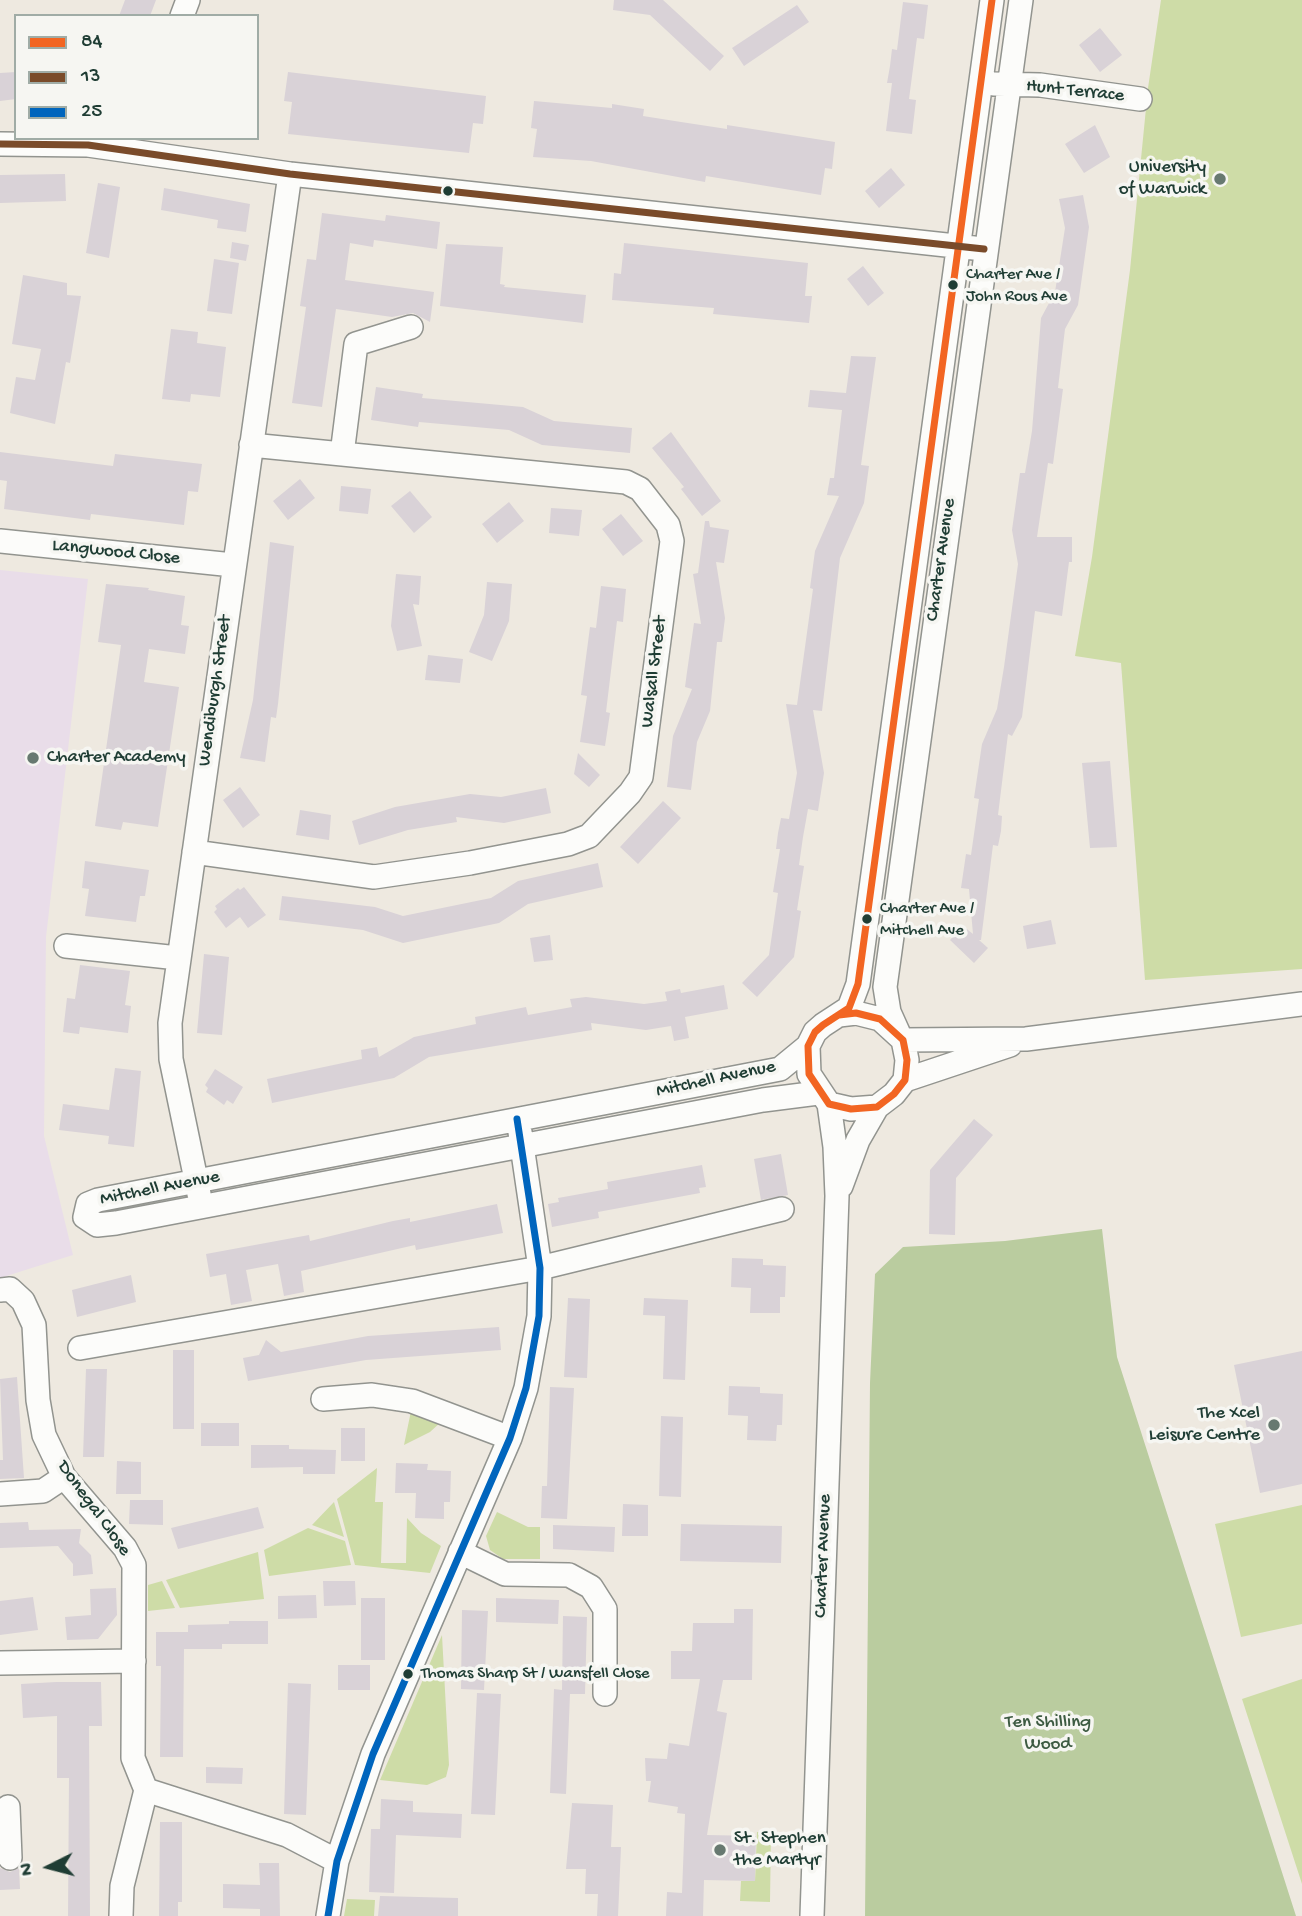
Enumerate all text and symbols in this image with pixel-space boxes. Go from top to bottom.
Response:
legend [14,14,259,140]
text: 84 [81,30,102,55]
text: 13 [81,65,100,90]
street label: Hunt Terrace [1025,76,1125,108]
text: 25 [81,100,102,125]
place label: University of Warwick [1119,157,1206,201]
marker: University of Warwick [1212,171,1228,187]
unlabelled marker [441,184,455,198]
place label: Charter Ave / John Rous Ave [966,265,1067,305]
marker: Charter Ave / John Rous Ave [946,278,960,292]
street label: Charter Avenue [922,497,962,623]
street label: Langwood Close [51,535,181,571]
street label: Wendiburgh Street [194,614,238,768]
street label: Walsall Street [637,615,673,729]
place label: Charter Academy [47,747,186,769]
marker: Charter Academy [25,750,41,766]
place label: Charter Ave / Mitchell Ave [880,899,974,939]
marker: Charter Ave / Mitchell Ave [860,912,874,926]
street label: Mitchell Avenue [654,1056,778,1104]
street label: Mitchell Avenue [98,1166,222,1212]
place label: The Xcel Leisure Centre [1149,1403,1260,1447]
marker: The Xcel Leisure Centre [1266,1417,1282,1433]
street label: Donegal Close [51,1457,135,1561]
street label: Charter Avenue [810,1494,838,1618]
place label: Thomas Sharp St / Wansfell Close [421,1664,650,1684]
marker: Thomas Sharp St / Wansfell Close [401,1667,415,1681]
park label: Ten Shilling Wood [1005,1712,1091,1756]
place label: St. Stephen the Martyr [734,1828,826,1872]
north arrow [14,1832,84,1902]
marker: St. Stephen the Martyr [712,1842,728,1858]
text: N [16,1862,40,1877]

